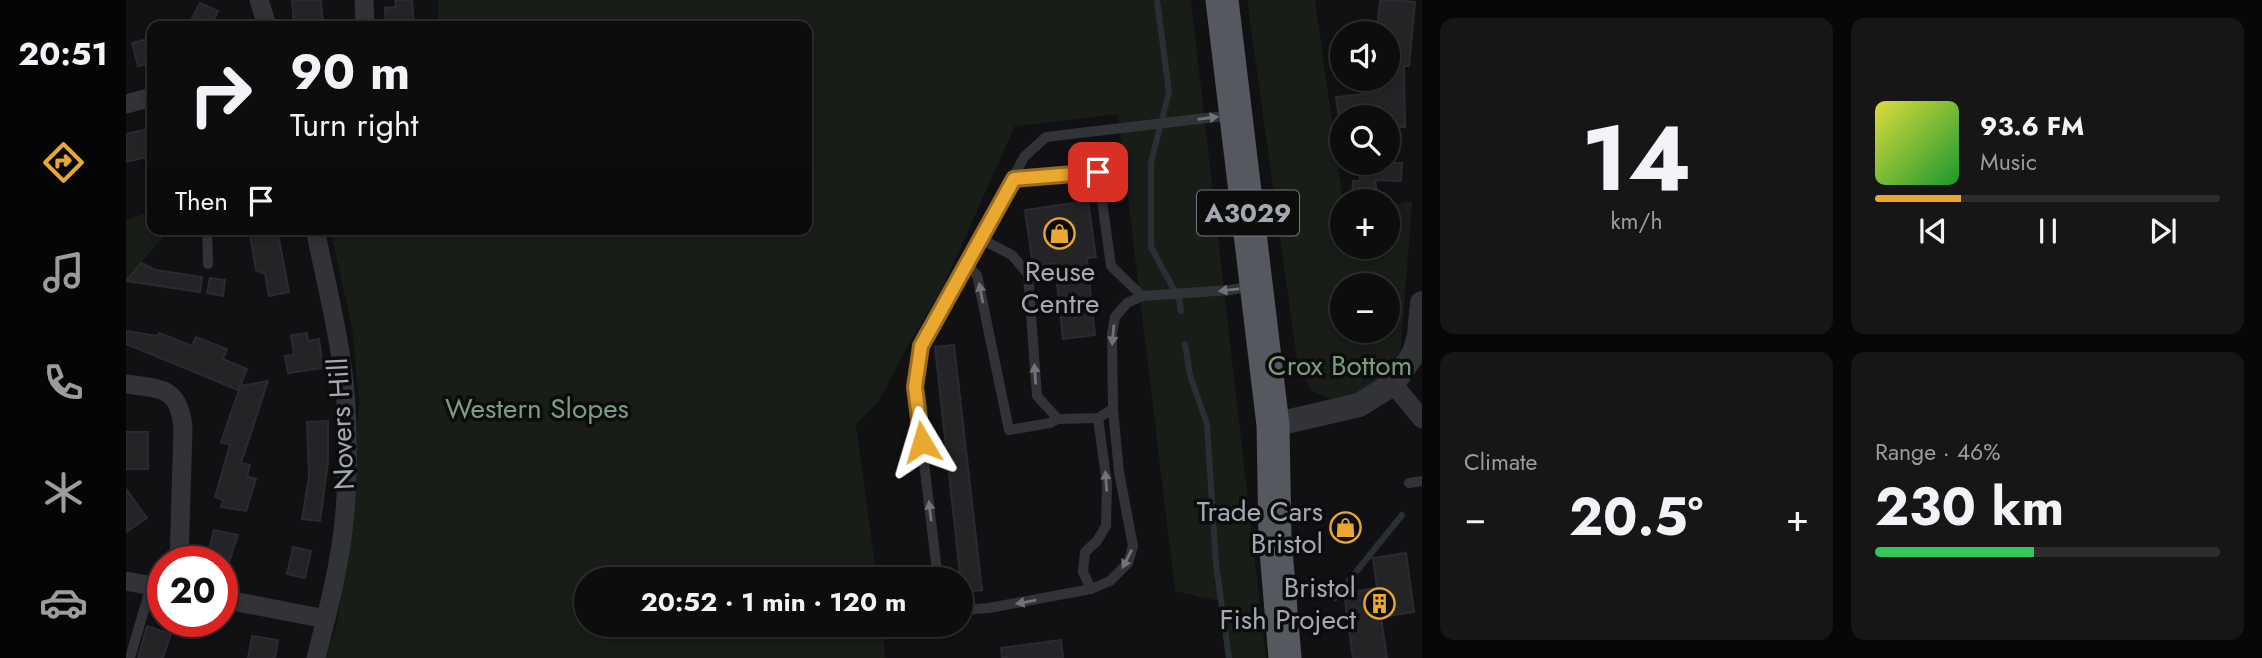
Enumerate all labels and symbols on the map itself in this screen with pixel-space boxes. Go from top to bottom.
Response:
one-way arrow [1197,112,1219,123]
pin [1068,142,1128,202]
road number: A3029 [1197,190,1299,235]
shop icon: Reuse Centre [1043,217,1077,251]
place label: Reuse Centre [1021,251,1099,324]
one-way arrow [975,282,986,304]
one-way arrow [1218,284,1240,295]
one-way arrow [1107,324,1118,346]
park label: Crox Bottom [1268,345,1412,386]
street label: Novers Hill [317,357,365,491]
one-way arrow [1029,363,1040,385]
park label: Western Slopes [445,388,629,429]
position arrow [885,405,959,479]
one-way arrow [1100,470,1111,492]
place label: Trade Cars Bristol [1197,491,1323,564]
one-way arrow [924,500,935,522]
shop icon: Trade Cars Bristol [1329,510,1363,544]
speed limit sign: 20 [147,546,238,637]
one-way arrow [1122,549,1134,569]
place label: Bristol Fish Project [1220,567,1356,640]
building icon: Bristol Fish Project [1362,586,1396,620]
one-way arrow [1015,597,1037,608]

